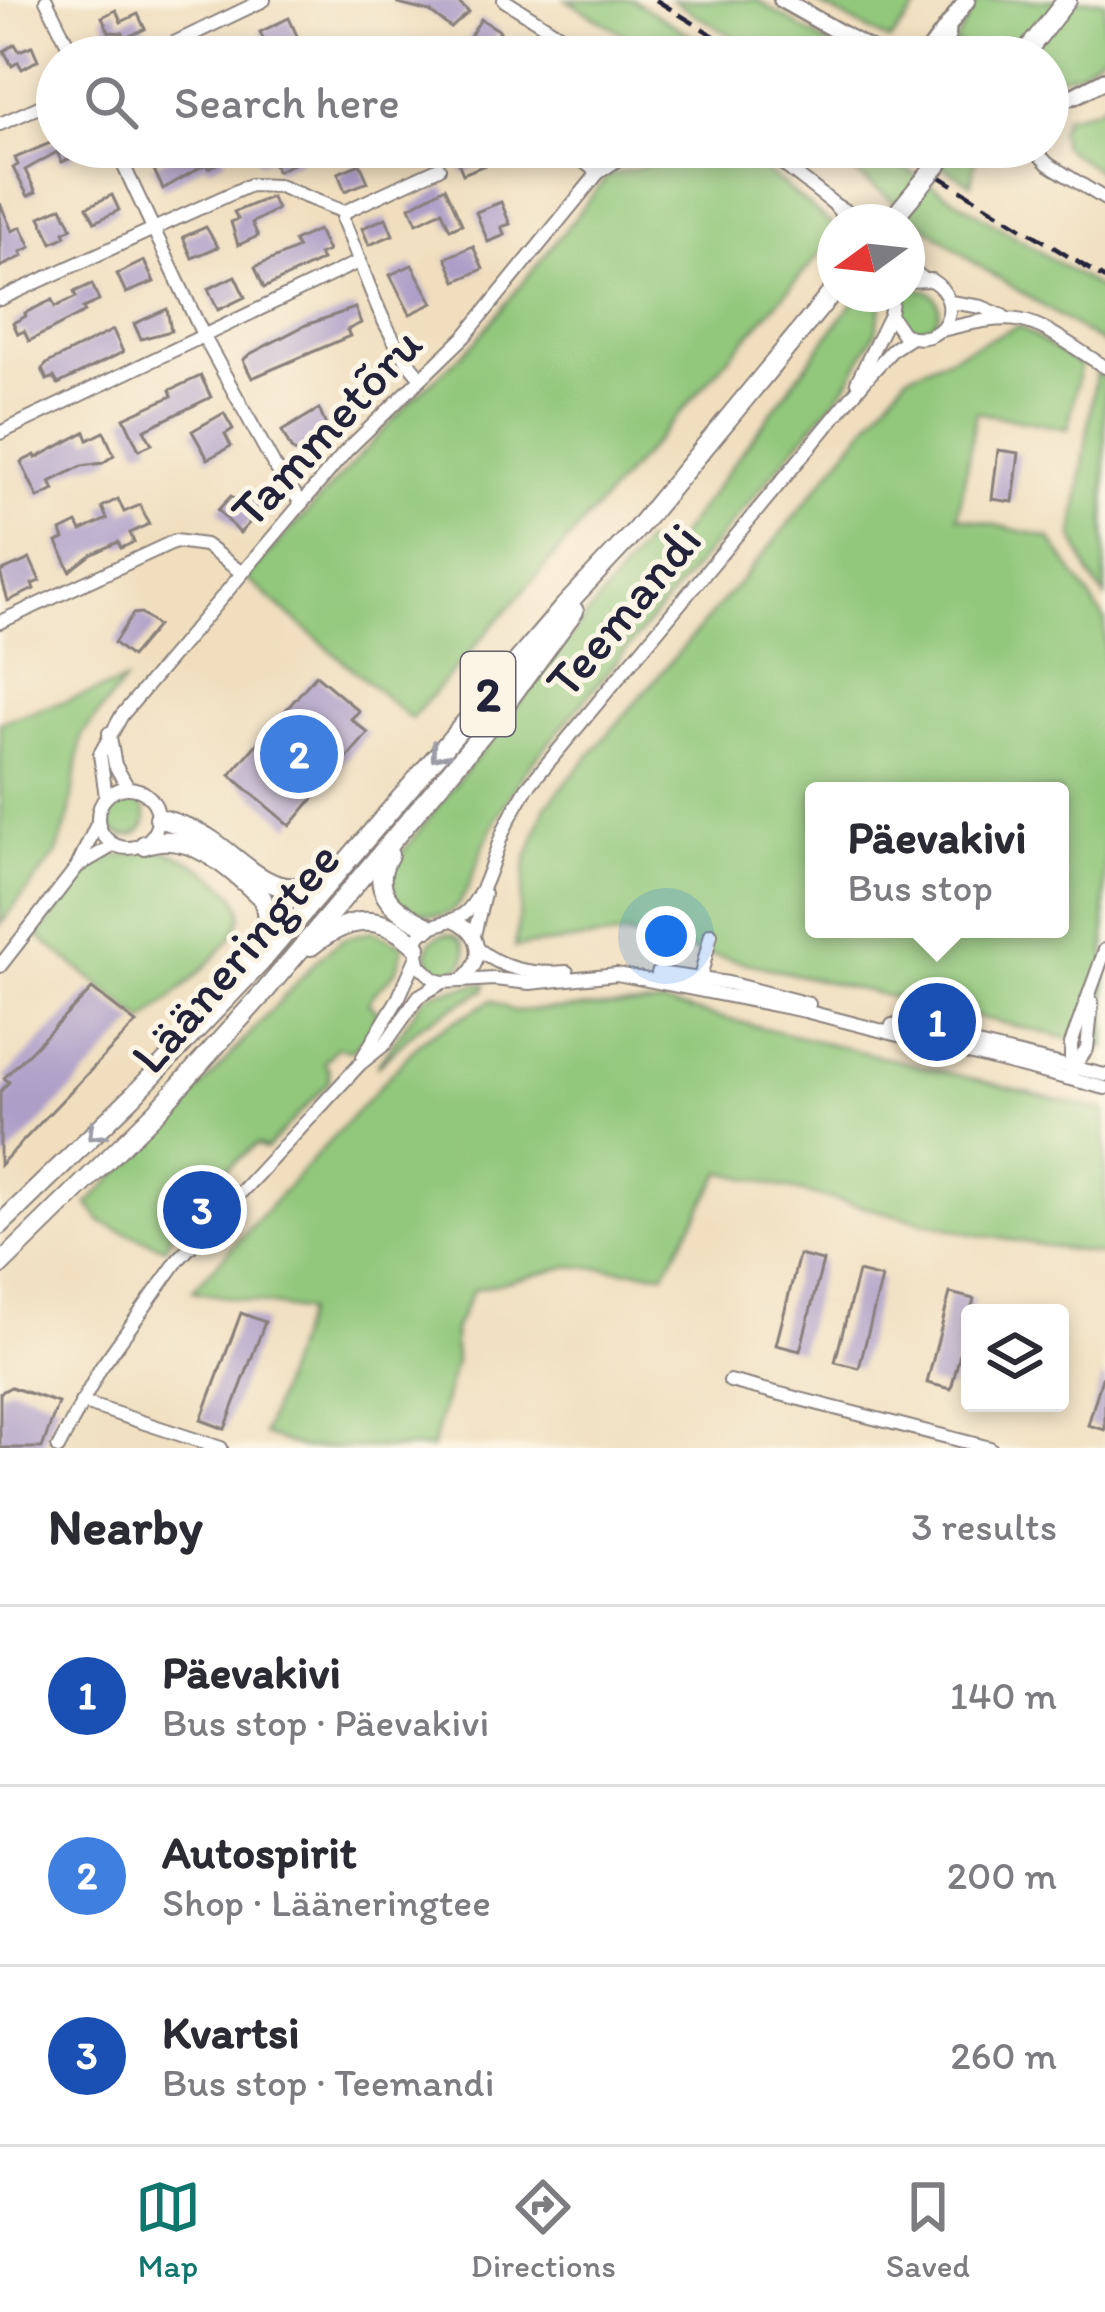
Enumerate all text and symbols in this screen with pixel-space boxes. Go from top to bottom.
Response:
search box [36,36,1069,168]
icon: search [78,69,144,135]
text: Search here [174,75,400,129]
north arrow [817,204,925,312]
street label: Tammetõru [218,314,434,540]
street label: Teemandi [532,510,714,710]
road number: 2 [461,652,515,736]
pin: 2 [260,709,338,799]
one-way arrow [431,739,452,760]
popup [805,782,1069,938]
text: Päevakivi [848,810,1026,864]
street label: Lääneringtee [118,829,352,1085]
text: Bus stop [848,864,993,911]
your location [636,906,696,966]
pin: 1 [898,977,976,1067]
one-way arrow [87,1119,109,1141]
pin: 3 [163,1165,241,1255]
map controls [961,1304,1069,1412]
button: layers [961,1304,1069,1412]
text: Nearby [48,1496,203,1557]
text: 3 results [911,1503,1057,1550]
text: Päevakivi [162,1645,341,1699]
text: 1 [78,1672,96,1719]
text: 140 m [950,1672,1057,1719]
text: Bus stop · Päevakivi [162,1699,489,1746]
text: Autospirit [162,1825,357,1879]
text: 2 [77,1852,97,1899]
text: 200 m [947,1852,1057,1899]
text: Shop · Lääneringtee [162,1879,491,1926]
text: Kvartsi [162,2005,300,2059]
text: 3 [76,2032,98,2079]
text: 260 m [950,2032,1057,2079]
text: Bus stop · Teemandi [162,2059,494,2106]
tab: Map [135,2174,201,2285]
tab: Directions [471,2174,616,2285]
tab: Saved [886,2174,970,2285]

